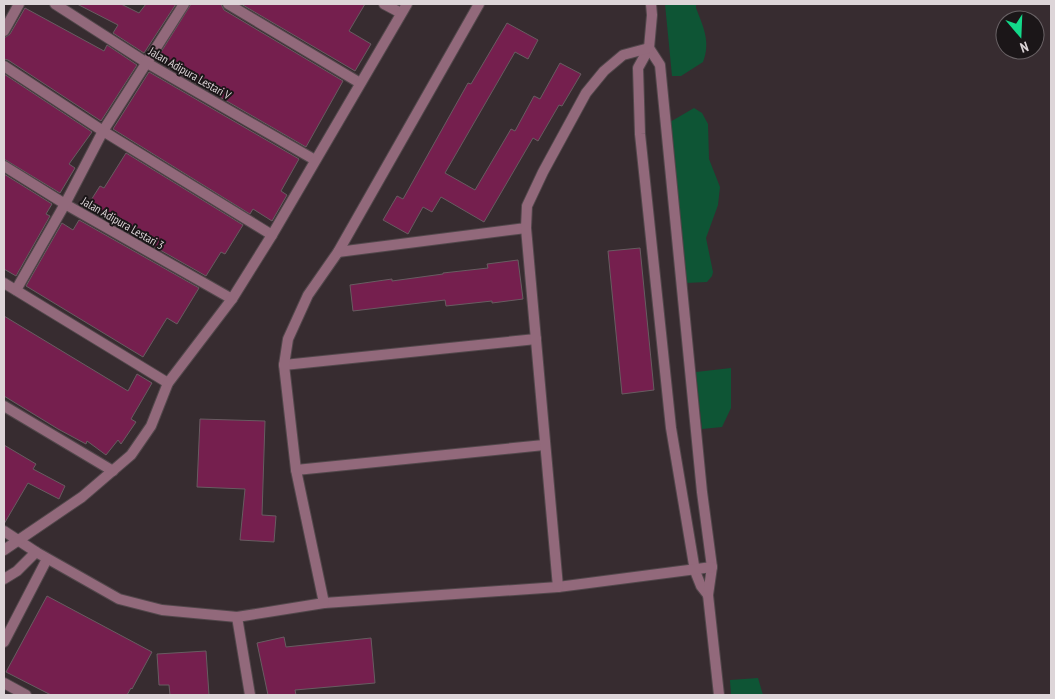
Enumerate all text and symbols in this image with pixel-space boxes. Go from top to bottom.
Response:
north arrow [995,10,1045,60]
text: N [1018,38,1031,57]
street label: Jalan Adipura Lestari V [145,43,234,103]
street label: Jalan Adipura Lestari 3 [78,193,167,253]

